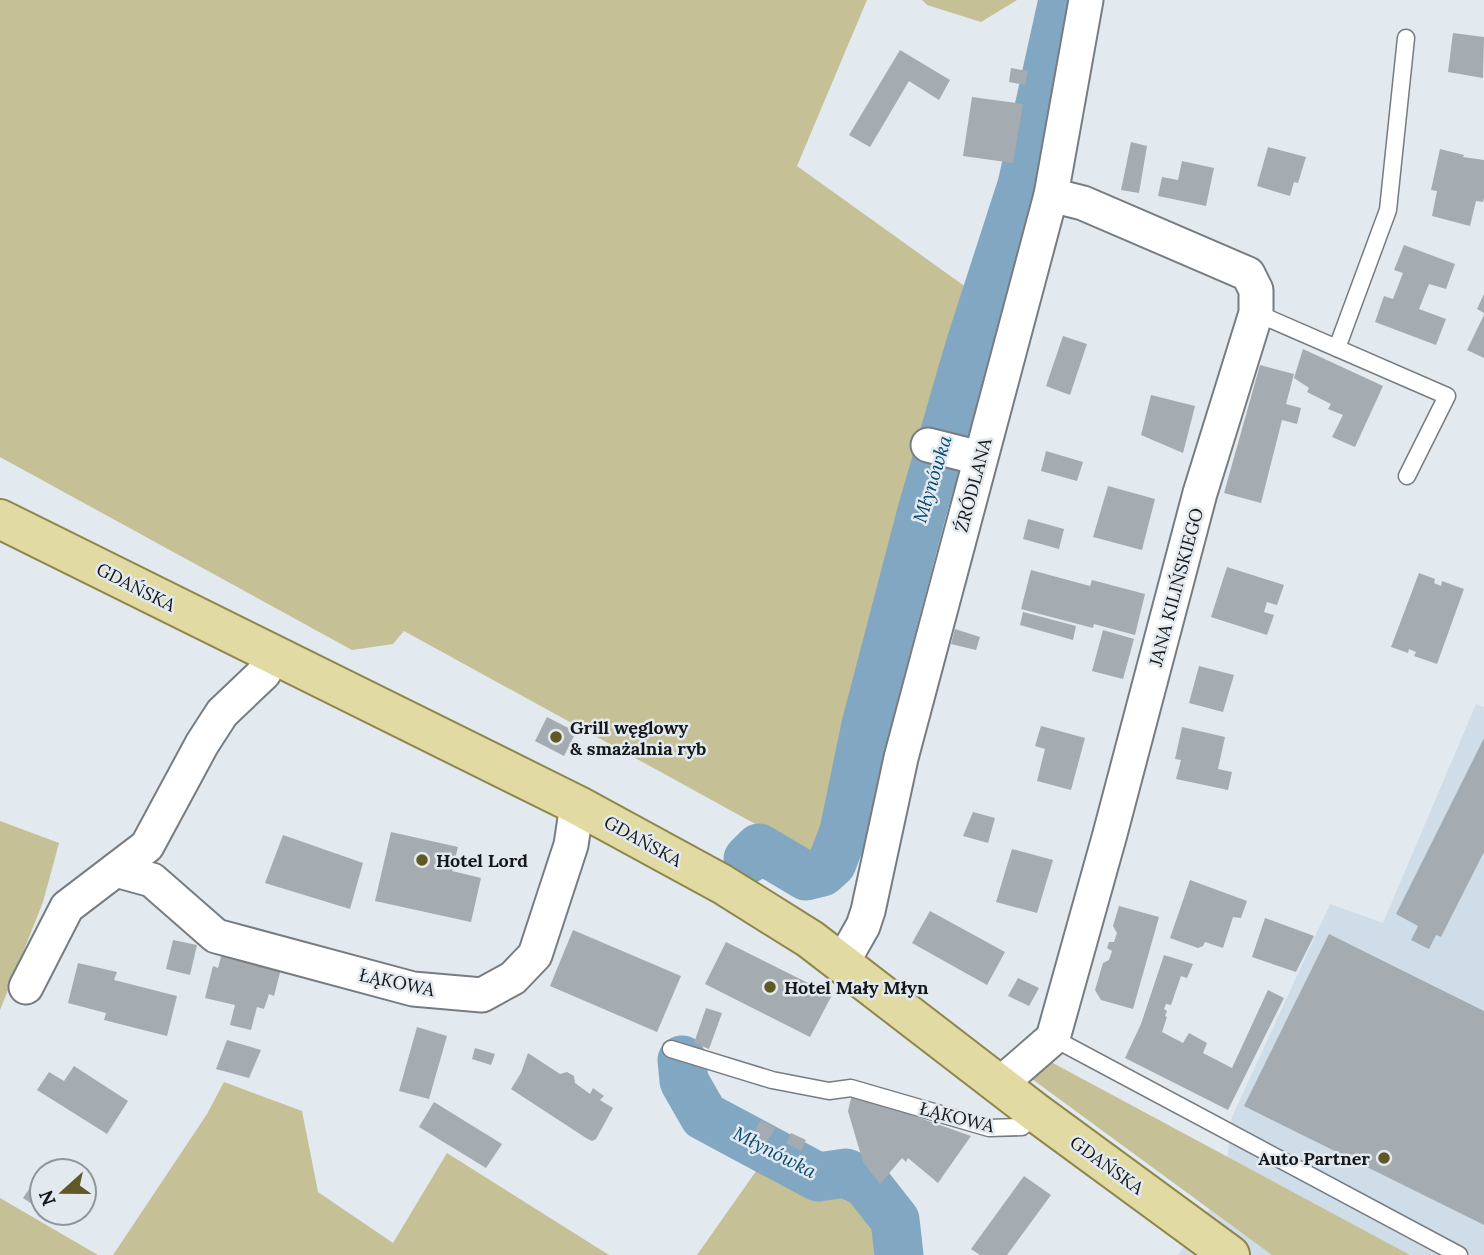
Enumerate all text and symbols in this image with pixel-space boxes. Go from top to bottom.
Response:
water label: Młynówka [907,432,957,525]
street label: ŹRÓDLANA [949,435,997,535]
street label: JANA KILIŃSKIEGO [1144,505,1208,670]
street label: GDAŃSKA [93,557,180,617]
place label: Grill węglowy & smażalnia ryb [570,716,706,760]
marker: Grill węglowy & smażalnia ryb [548,729,564,745]
street label: GDAŃSKA [600,810,687,872]
place label: Hotel Lord [436,849,528,872]
marker: Hotel Lord [414,852,430,868]
street label: ŁĄKOWA [357,963,437,1001]
place label: Hotel Mały Młyn [784,976,929,999]
marker: Hotel Mały Młyn [762,979,778,995]
street label: ŁĄKOWA [917,1097,997,1138]
water label: Młynówka [730,1121,821,1183]
street label: GDAŃSKA [1066,1131,1149,1200]
place label: Auto Partner [1258,1147,1370,1170]
marker: Auto Partner [1376,1150,1392,1166]
north arrow [28,1157,98,1227]
text: N [33,1187,61,1209]

